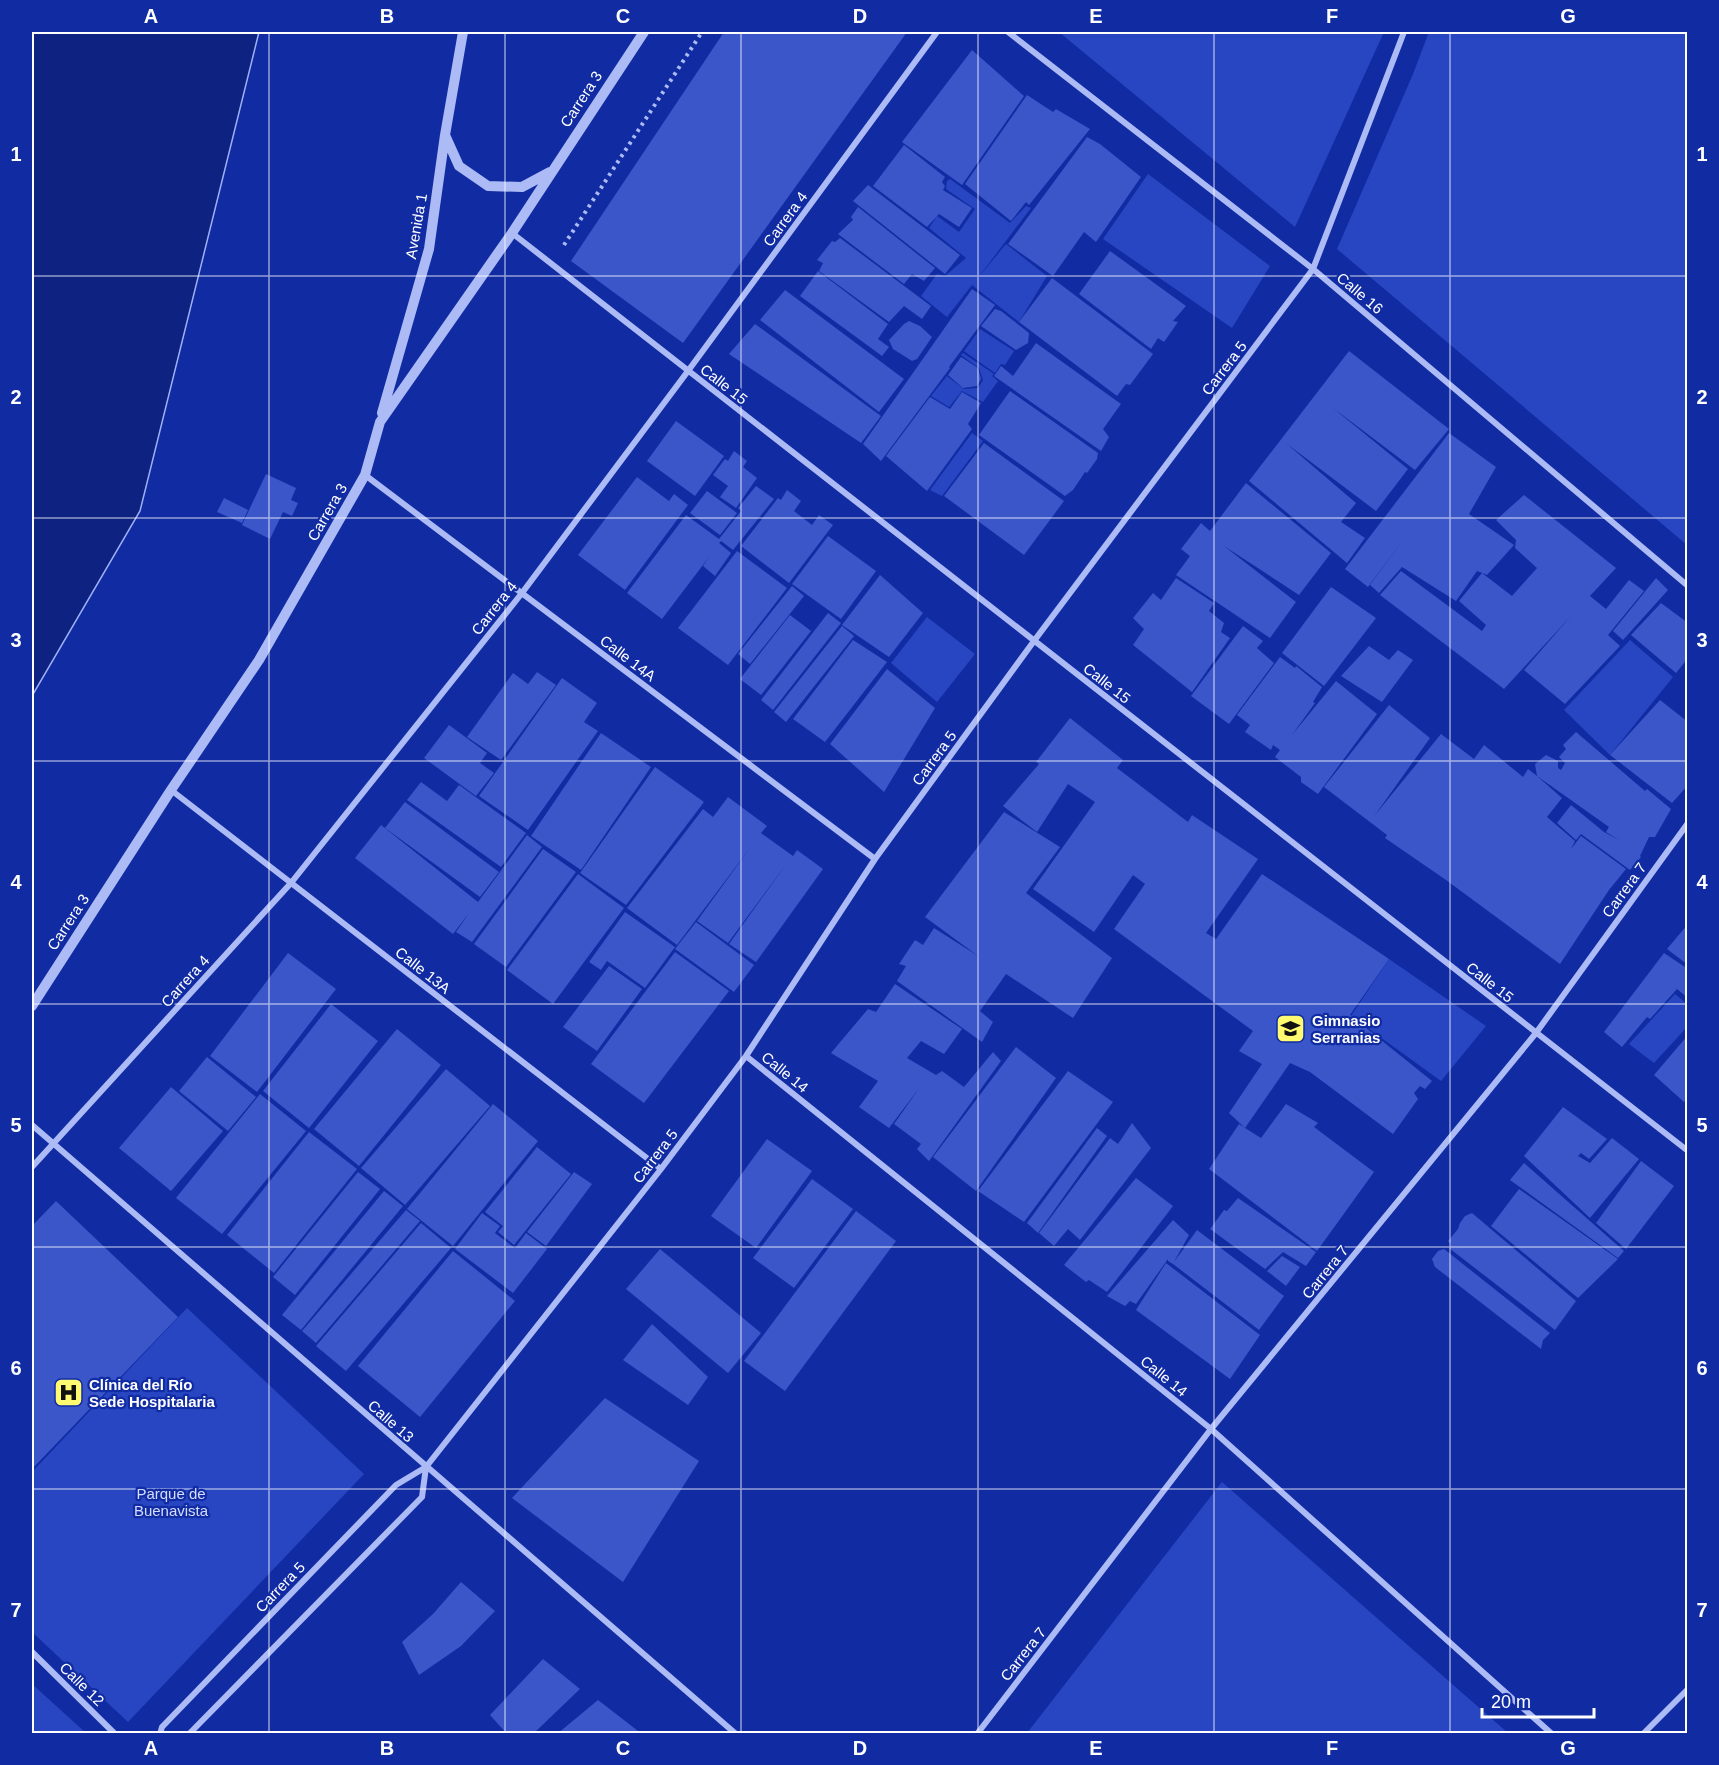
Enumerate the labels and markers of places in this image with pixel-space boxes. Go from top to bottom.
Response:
place label: Gimnasio Serranias [1312,1012,1380,1046]
school or university icon: Gimnasio Serranias [1275,1013,1307,1045]
place label: Clínica del Río Sede Hospitalaria [89,1376,216,1410]
hospital icon: Clínica del Río Sede Hospitalaria [52,1377,84,1409]

